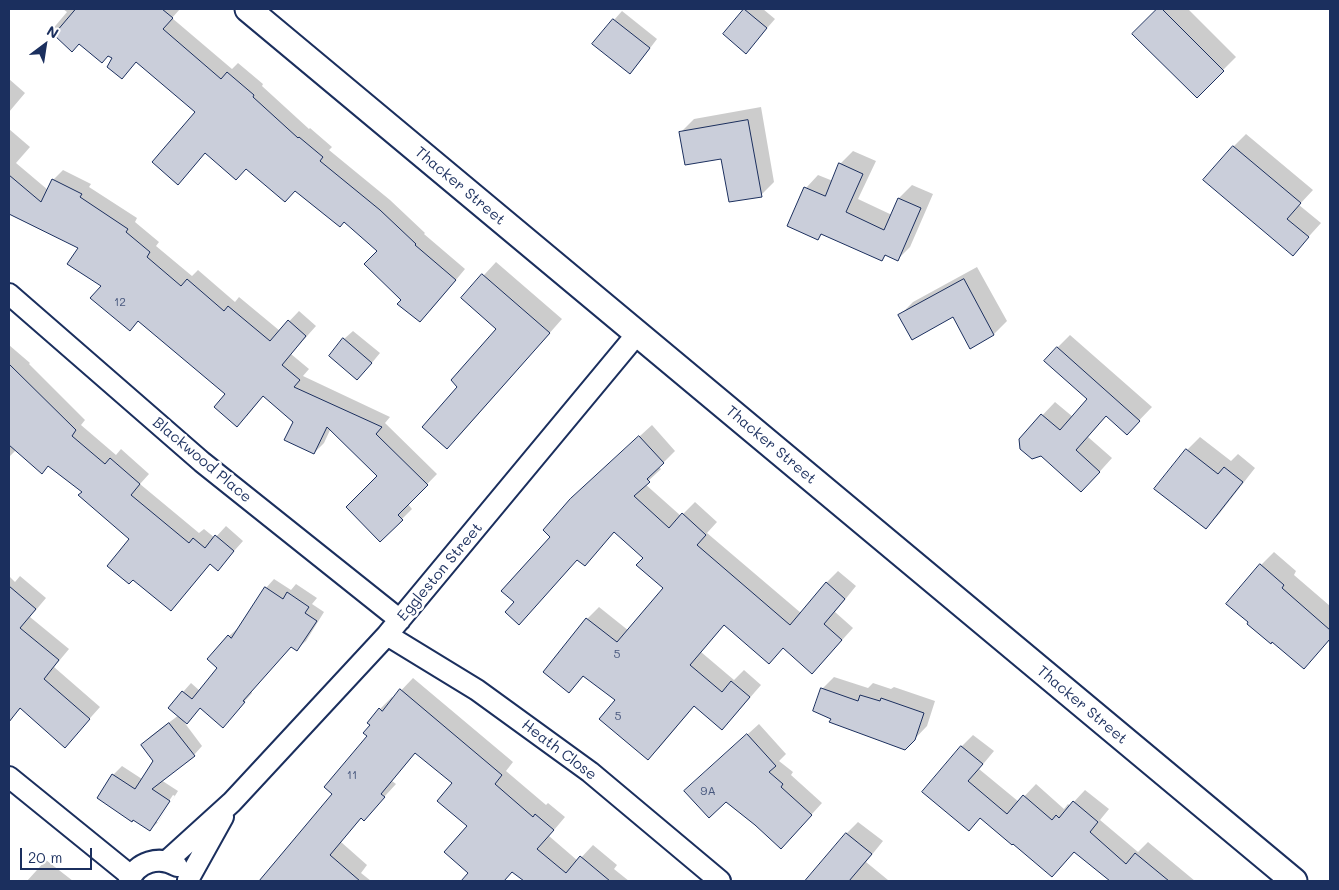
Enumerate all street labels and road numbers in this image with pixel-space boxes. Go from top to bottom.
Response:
street label: Thacker Street [411,143,509,229]
street label: Thacker Street [722,402,820,488]
street label: Blackwood Place [149,413,255,507]
street label: Eggleston Street [394,519,486,625]
street label: Thacker Street [1033,662,1131,748]
street label: Heath Close [518,716,600,784]

